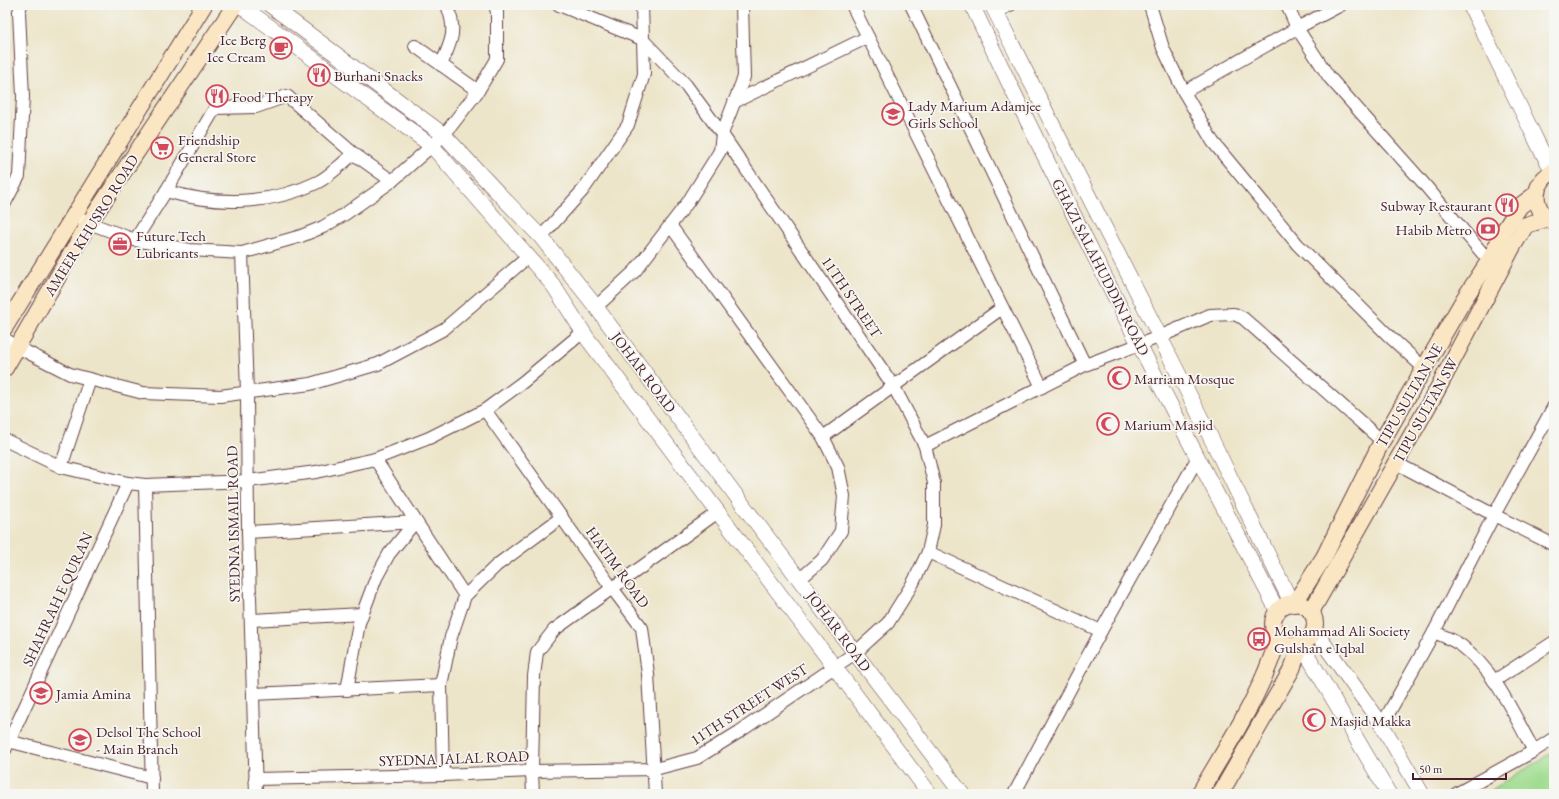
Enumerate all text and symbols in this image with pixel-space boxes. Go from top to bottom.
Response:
place label: Ice Berg Ice Cream [207,30,266,66]
cafe icon: Ice Berg Ice Cream [268,35,294,61]
restaurant icon: Burhani Snacks [306,62,332,88]
place label: Burhani Snacks [334,66,423,85]
restaurant icon: Food Therapy [204,83,230,109]
place label: Food Therapy [232,87,314,106]
place label: Lady Marium Adamjee Girls School [908,96,1041,132]
school or university icon: Lady Marium Adamjee Girls School [880,101,906,127]
place label: Friendship General Store [178,130,256,166]
supermarket icon: Friendship General Store [149,135,175,161]
street label: AMEER KHUSRO ROAD [39,151,142,300]
street label: GHAZI SALAHUDDIN ROAD [1048,175,1154,359]
restaurant icon: Subway Restaurant [1494,192,1520,218]
place label: Subway Restaurant [1381,196,1492,215]
bank icon: Habib Metro [1475,216,1501,242]
place label: Habib Metro [1396,220,1472,239]
place label: Future Tech Lubricants [136,226,206,262]
office icon: Future Tech Lubricants [107,231,133,257]
street label: 11TH STREET [818,253,887,342]
street label: JOHAR ROAD [606,326,681,416]
street label: TIPU SULTAN NE [1372,339,1447,450]
street label: TIPU SULTAN SW [1388,354,1462,466]
mosque icon: Marriam Mosque [1106,365,1132,391]
place label: Marriam Mosque [1134,369,1235,388]
mosque icon: Marium Masjid [1095,411,1121,437]
place label: Marium Masjid [1124,415,1214,434]
street label: SYEDNA ISMAIL ROAD [222,445,244,603]
street label: HATIM ROAD [582,523,654,611]
street label: SHAHRAH E QURAN [18,529,97,669]
street label: JOHAR ROAD [801,585,876,675]
place label: Mohammad Ali Society Gulshan e Iqbal [1274,621,1410,657]
bus stop icon: Mohammad Ali Society Gulshan e Iqbal [1246,626,1272,652]
street label: 11TH STREET WEST [687,658,812,749]
school or university icon: Jamia Amina [28,680,54,706]
place label: Jamia Amina [54,684,131,703]
mosque icon: Masjid Makka [1301,707,1327,733]
place label: Masjid Makka [1330,711,1411,730]
place label: Delsol The School - Main Branch [96,722,201,758]
school or university icon: Delsol The School - Main Branch [67,727,93,753]
street label: SYEDNA JALAL ROAD [378,746,530,770]
scale bar [1413,755,1506,781]
text: 50 m [1419,761,1443,777]

